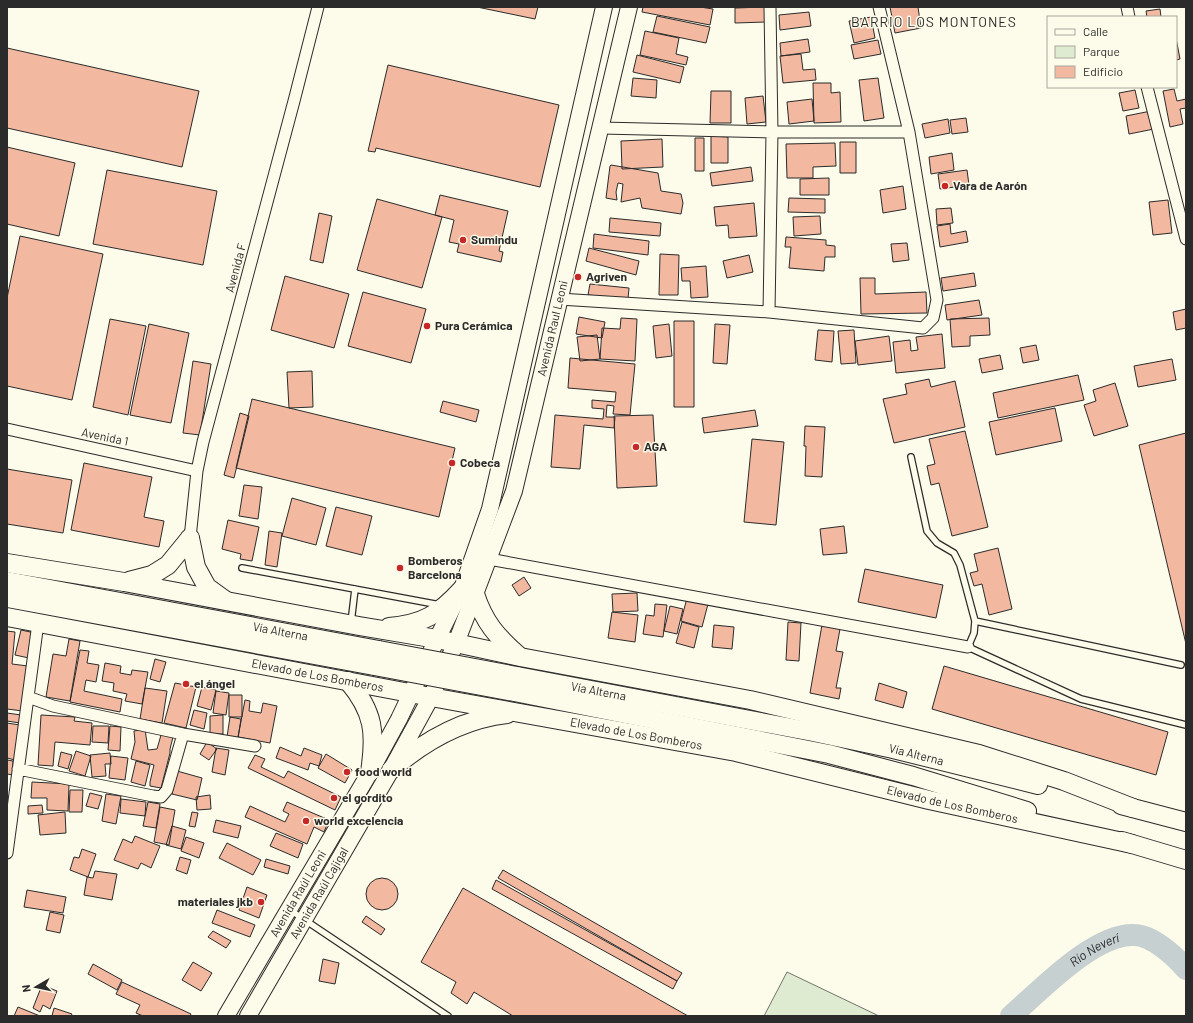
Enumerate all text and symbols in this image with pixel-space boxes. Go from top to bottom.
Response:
district label: BARRIO LOS MONTONES [851,13,1017,30]
legend [1047,16,1177,88]
text: Calle [1083,24,1108,38]
text: Parque [1083,44,1120,58]
text: Edificio [1083,64,1123,78]
place label: Vara de Aarón [953,178,1027,192]
marker: Vara de Aarón [940,181,950,191]
place label: Sumindu [471,232,518,246]
marker: Sumindu [458,235,468,245]
street label: Avenida F [222,241,248,294]
place label: Agriven [586,269,627,283]
marker: Agriven [573,272,583,282]
street label: Avenida Raul Leoni [534,279,570,378]
place label: Pura Cerámica [435,318,513,332]
marker: Pura Cerámica [422,321,432,331]
street label: Avenida 1 [80,424,130,448]
place label: AGA [644,439,667,453]
marker: AGA [631,442,641,452]
place label: Cobeca [460,455,500,469]
marker: Cobeca [447,458,457,468]
place label: Bomberos Barcelona [408,553,463,581]
marker: Bomberos Barcelona [395,563,405,573]
street label: Vía Alterna [252,619,309,643]
street label: Elevado de Los Bomberos [251,655,385,694]
place label: el ángel [194,676,235,690]
street label: Vía Alterna [570,678,627,703]
marker: el ángel [181,679,191,689]
street label: Elevado de Los Bomberos [569,714,704,752]
street label: Vía Alterna [888,740,945,767]
place label: food world [355,764,412,778]
marker: food world [342,767,352,777]
street label: Elevado de Los Bomberos [886,782,1020,825]
place label: el gordito [342,790,393,804]
marker: el gordito [329,793,339,803]
place label: world excelencia [314,813,403,827]
marker: world excelencia [301,816,311,826]
street label: Avenida Raúl Cajigal [286,845,351,941]
street label: Avenida Raúl Leoni [266,847,328,939]
place label: materiales jkb [178,894,253,908]
marker: materiales jkb [256,897,266,907]
water label: Río Neverí [1066,929,1122,970]
north arrow [16,967,56,1007]
text: N [19,984,33,993]

